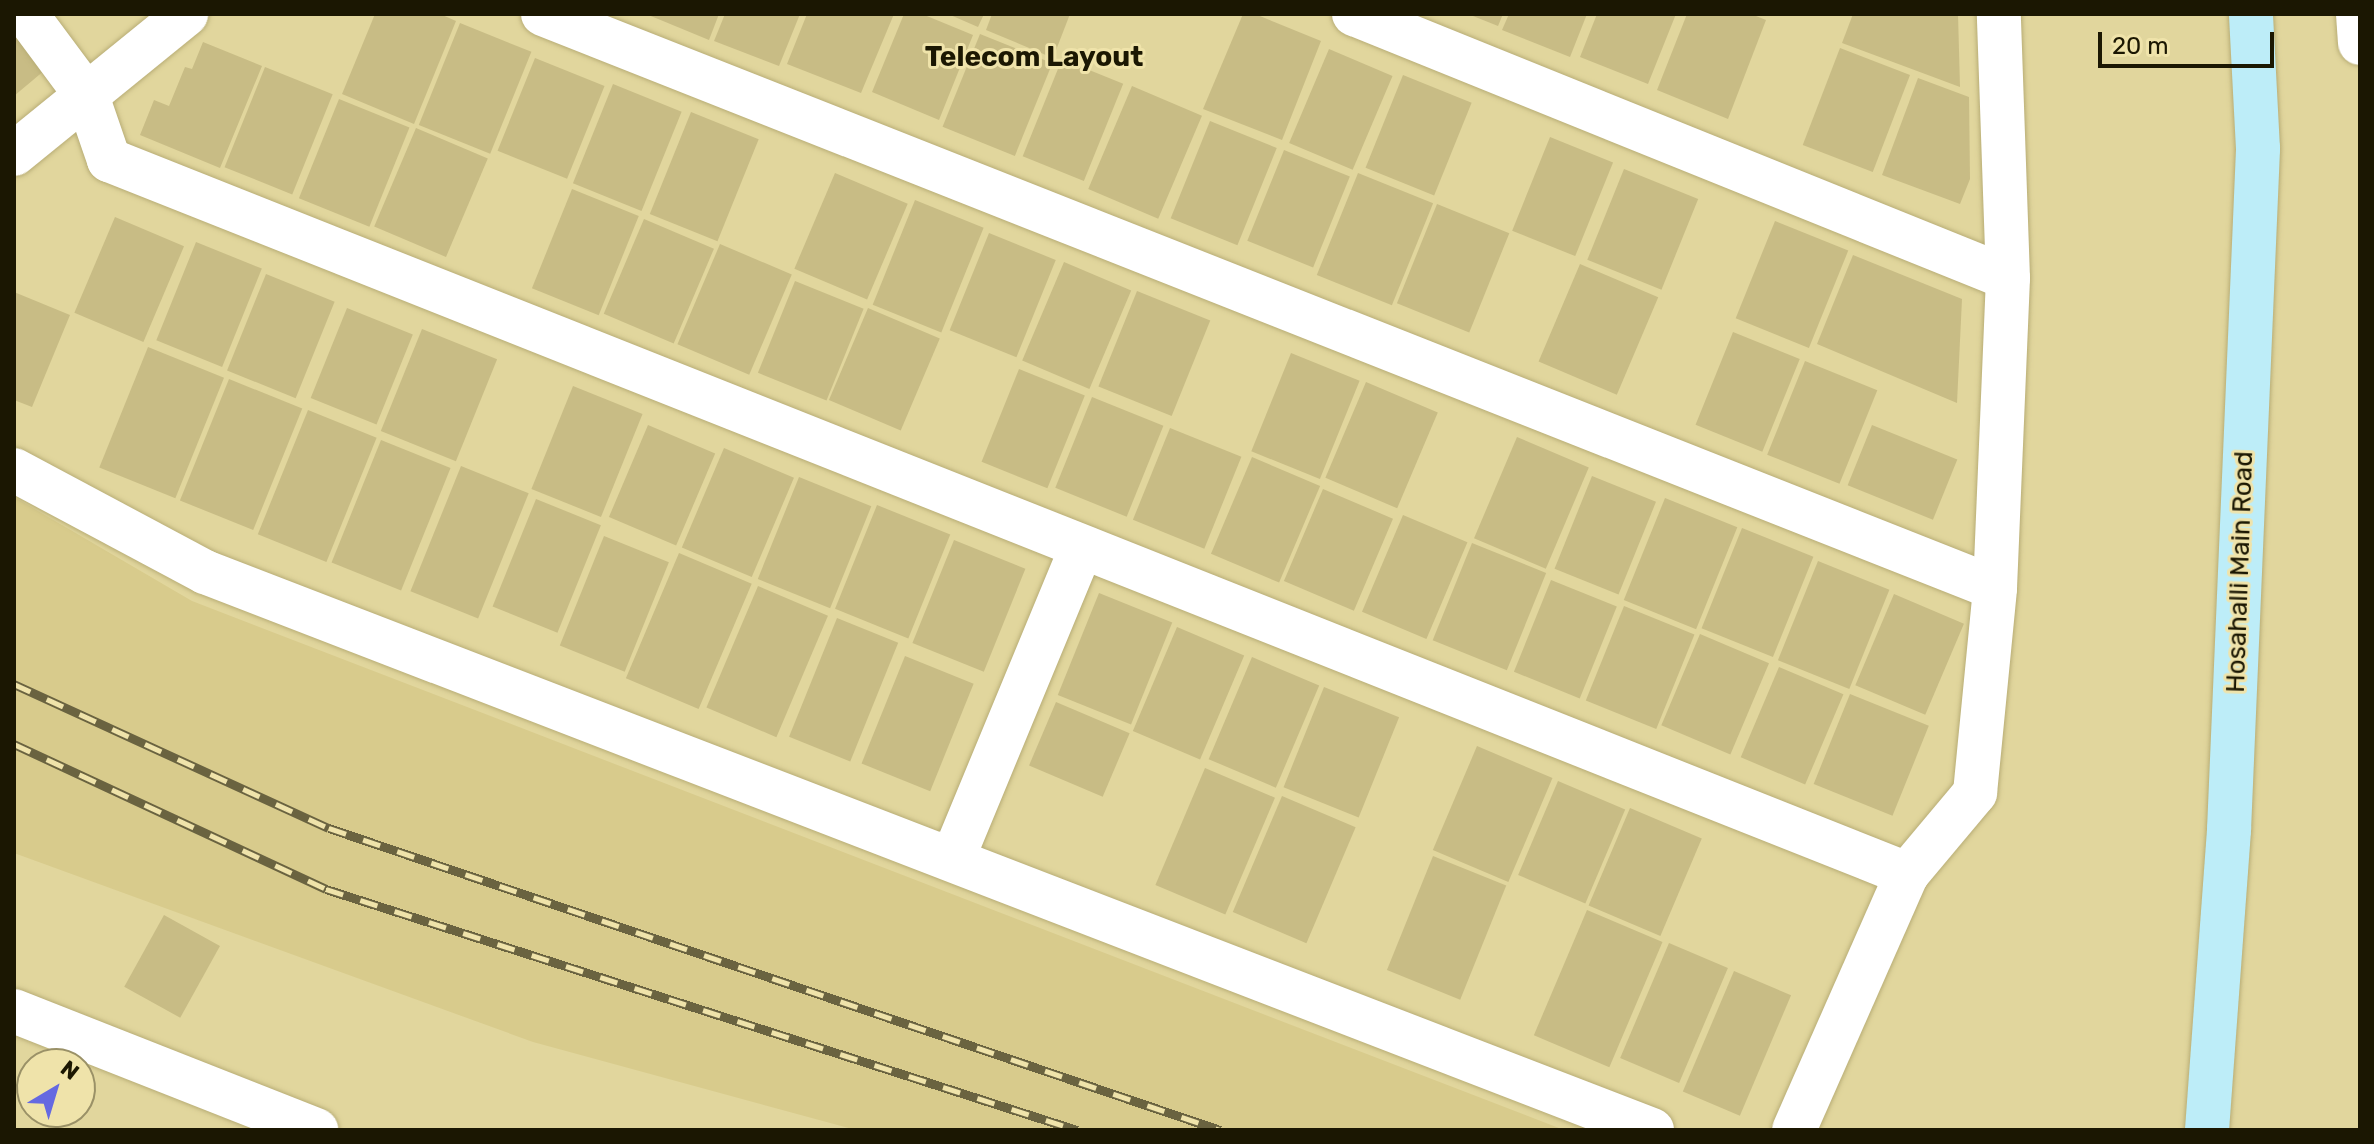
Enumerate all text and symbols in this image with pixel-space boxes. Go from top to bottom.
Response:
scale bar [2102,16,2278,66]
text: 20 m [2112,32,2169,60]
district label: Telecom Layout [925,40,1143,74]
street label: Hosahalli Main Road [2220,451,2260,693]
north arrow [16,1048,96,1128]
text: N [55,1055,84,1086]

